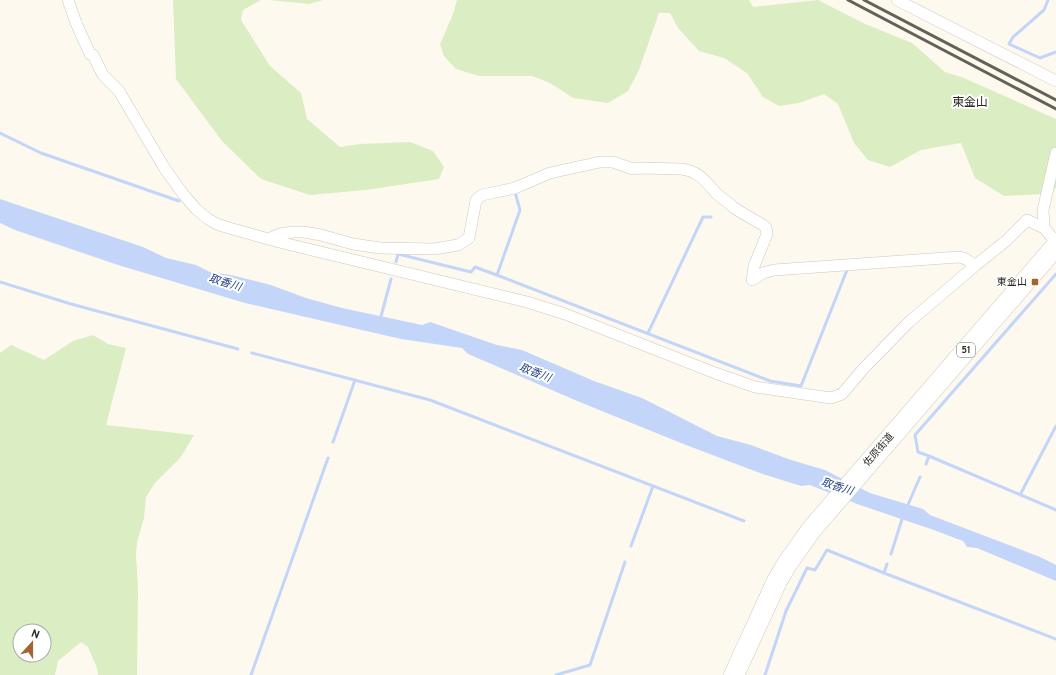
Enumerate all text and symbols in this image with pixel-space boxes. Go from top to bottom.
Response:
district label: 東金山 [952,95,988,111]
water label: 取香川 [207,271,244,295]
place label: 東金山 [997,276,1027,289]
marker: 東金山 [1030,277,1040,287]
road number: 51 [957,343,975,357]
water label: 取香川 [517,361,554,386]
street label: 佐原街道 [861,431,897,469]
water label: 取香川 [819,475,856,499]
north arrow [12,623,52,663]
text: N [29,627,41,643]

